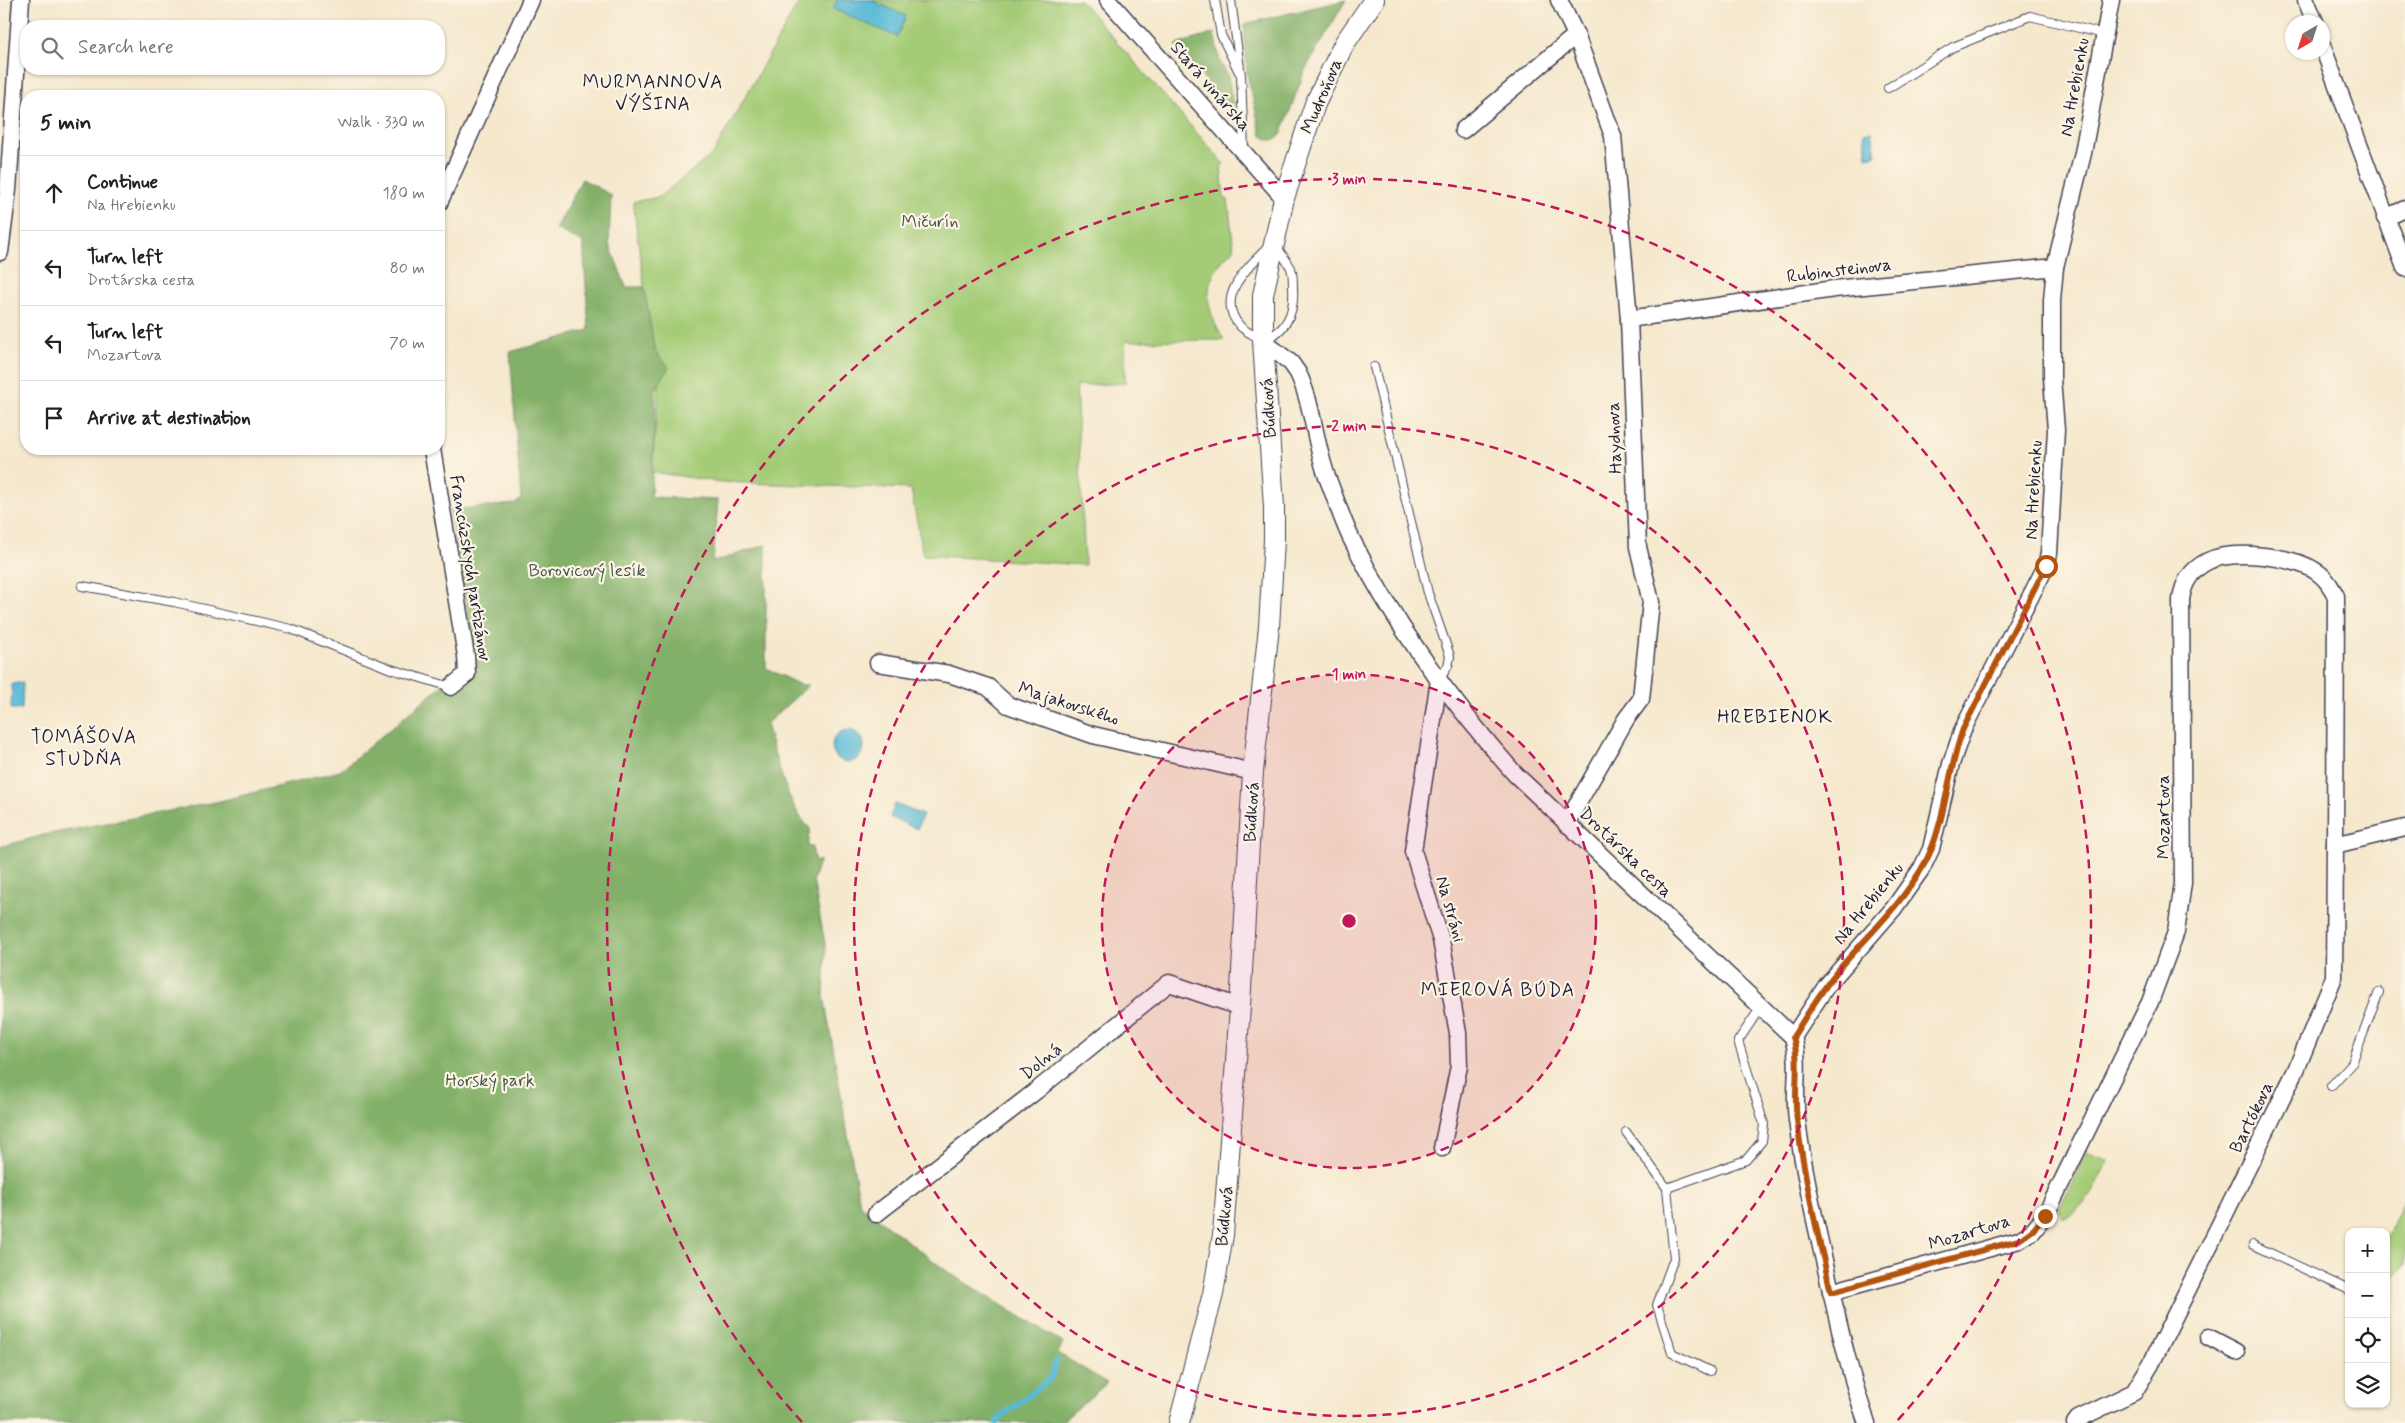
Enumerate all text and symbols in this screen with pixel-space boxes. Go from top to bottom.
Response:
north arrow [2285,15,2330,60]
search box [20,20,445,75]
icon: search [38,34,66,62]
text: Search here [78,35,174,60]
street label: Stará vinárska [1164,36,1256,137]
street label: Na Hrebienku [2055,36,2095,138]
street label: Mudroňova [1295,55,1349,138]
district label: MURMANNOVA VÝŠINA [582,70,724,117]
text: 5 min [40,109,92,137]
text: Walk · 330 m [337,112,425,133]
text: Continue [87,170,158,195]
text: 3 min [1332,170,1366,190]
icon: ahead [40,179,68,207]
text: 180 m [382,183,425,204]
text: Na Hrebienku [87,195,176,216]
park label: Mičurín [901,210,959,234]
text: Turn left [87,245,163,270]
street label: Rubinsteinova [1785,253,1893,289]
icon: left [40,254,68,282]
text: 80 m [390,258,425,279]
text: Drotárska cesta [87,270,195,291]
text: Turn left [87,320,163,345]
icon: left [40,329,68,357]
text: 70 m [389,333,425,354]
text: Mozartova [87,345,162,366]
street label: Búdková [1255,377,1283,439]
street label: Haydnova [1602,402,1628,474]
icon: arrive [40,404,68,432]
text: Arrive at destination [87,406,251,431]
text: 2 min [1331,417,1367,437]
street label: Na Hrebienku [2019,440,2049,540]
street label: Francúzskych partizánov [443,473,497,663]
route start [2035,555,2058,578]
park label: Borovicový lesík [529,559,645,583]
text: 1 min [1332,665,1366,685]
street label: Majakovského [1015,676,1122,732]
district label: HREBIENOK [1717,705,1833,730]
district label: TOMÁŠOVA STUDŇA [31,724,137,772]
street label: Mozartova [2152,775,2176,859]
street label: Búdková [1238,781,1266,843]
street label: Drotárska cesta [1573,802,1677,904]
street label: Na Hrebienku [1828,857,1909,950]
street label: Na stráni [1429,873,1471,945]
centre of rings [1340,912,1358,930]
district label: MIEROVÁ BÚDA [1421,977,1575,1003]
street label: Dolná [1016,1038,1068,1086]
park label: Horský park [445,1069,535,1093]
street label: Bartókova [2224,1078,2279,1157]
street label: Búdková [1210,1185,1240,1247]
route end [2034,1205,2057,1228]
street label: Mozartova [1925,1209,2013,1257]
map controls [2345,1228,2390,1408]
button: + [2345,1228,2390,1273]
button: − [2345,1273,2390,1318]
button: locate [2345,1318,2390,1363]
button: layers [2345,1363,2390,1408]

